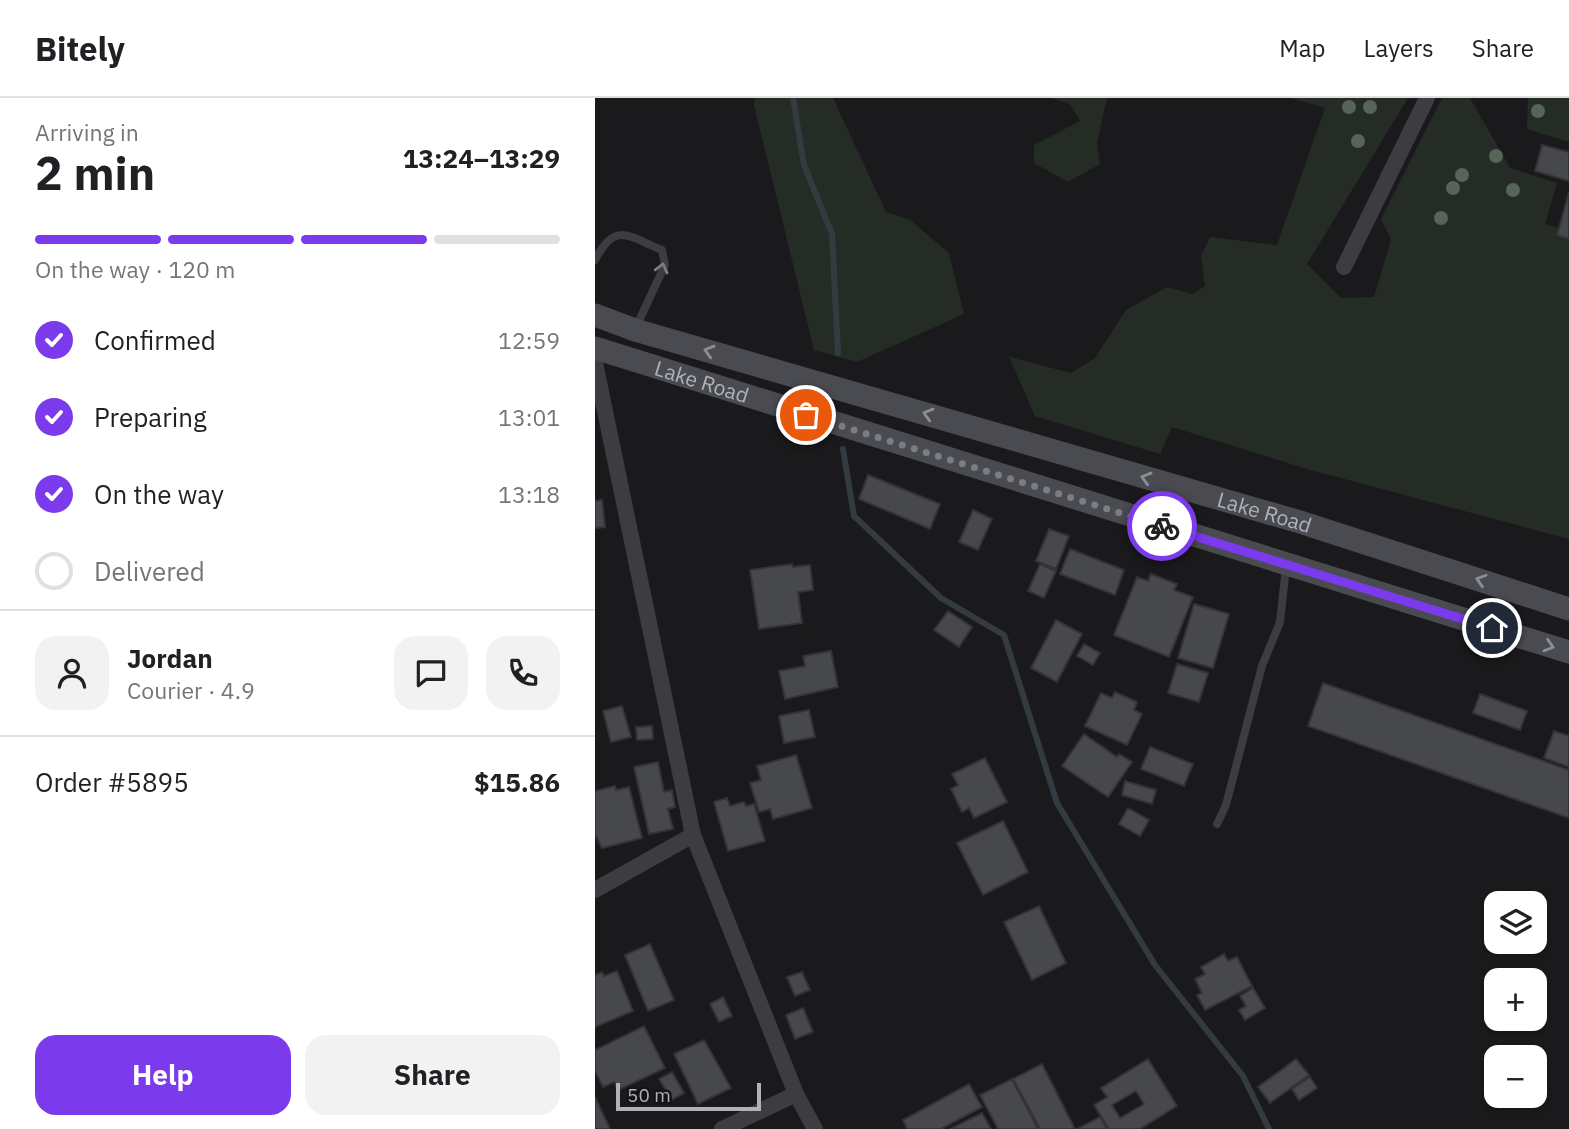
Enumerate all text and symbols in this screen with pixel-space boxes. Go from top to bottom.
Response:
text: Bitely [35,27,125,70]
text: Map [1279,32,1326,64]
text: Layers [1364,32,1434,64]
text: Share [1472,32,1534,64]
text: Arriving in [35,117,139,147]
text: 13:24–13:29 [403,141,560,175]
text: 2 min [35,143,155,203]
text: On the way · 120 m [35,254,235,284]
one-way arrow [654,262,668,274]
icon: check [35,321,73,359]
text: Confirmed [94,323,216,357]
text: 12:59 [498,325,560,355]
one-way arrow [703,345,715,359]
street label: Lake Road [651,354,752,409]
pin [776,385,836,445]
icon: bag [787,396,825,434]
icon: check [35,398,73,436]
text: Preparing [94,400,207,434]
text: 13:01 [498,402,560,432]
one-way arrow [922,408,934,422]
one-way arrow [1140,471,1152,486]
icon: check [35,475,73,513]
text: On the way [94,477,224,511]
text: 13:18 [498,479,560,509]
street label: Lake Road [1214,485,1315,539]
courier [1127,491,1197,561]
icon: bike [1143,507,1181,545]
text: Delivered [94,554,205,588]
one-way arrow [1475,574,1487,589]
pin [1462,598,1522,658]
icon: home [1473,609,1511,647]
button: person [35,636,109,710]
button: chat [394,636,468,710]
button: phone [486,636,560,710]
one-way arrow [1543,637,1555,652]
text: Jordan [127,641,213,675]
text: Courier · 4.9 [127,675,255,705]
text: Order #5895 [35,765,189,799]
text: $15.86 [474,765,560,799]
map controls [1484,891,1547,1108]
button: layers [1484,891,1547,954]
button: + [1484,968,1547,1031]
button: Help [35,1035,291,1115]
button: Share [305,1035,560,1115]
button: − [1484,1045,1547,1108]
scale bar [616,1080,761,1112]
text: 50 m [627,1083,671,1107]

